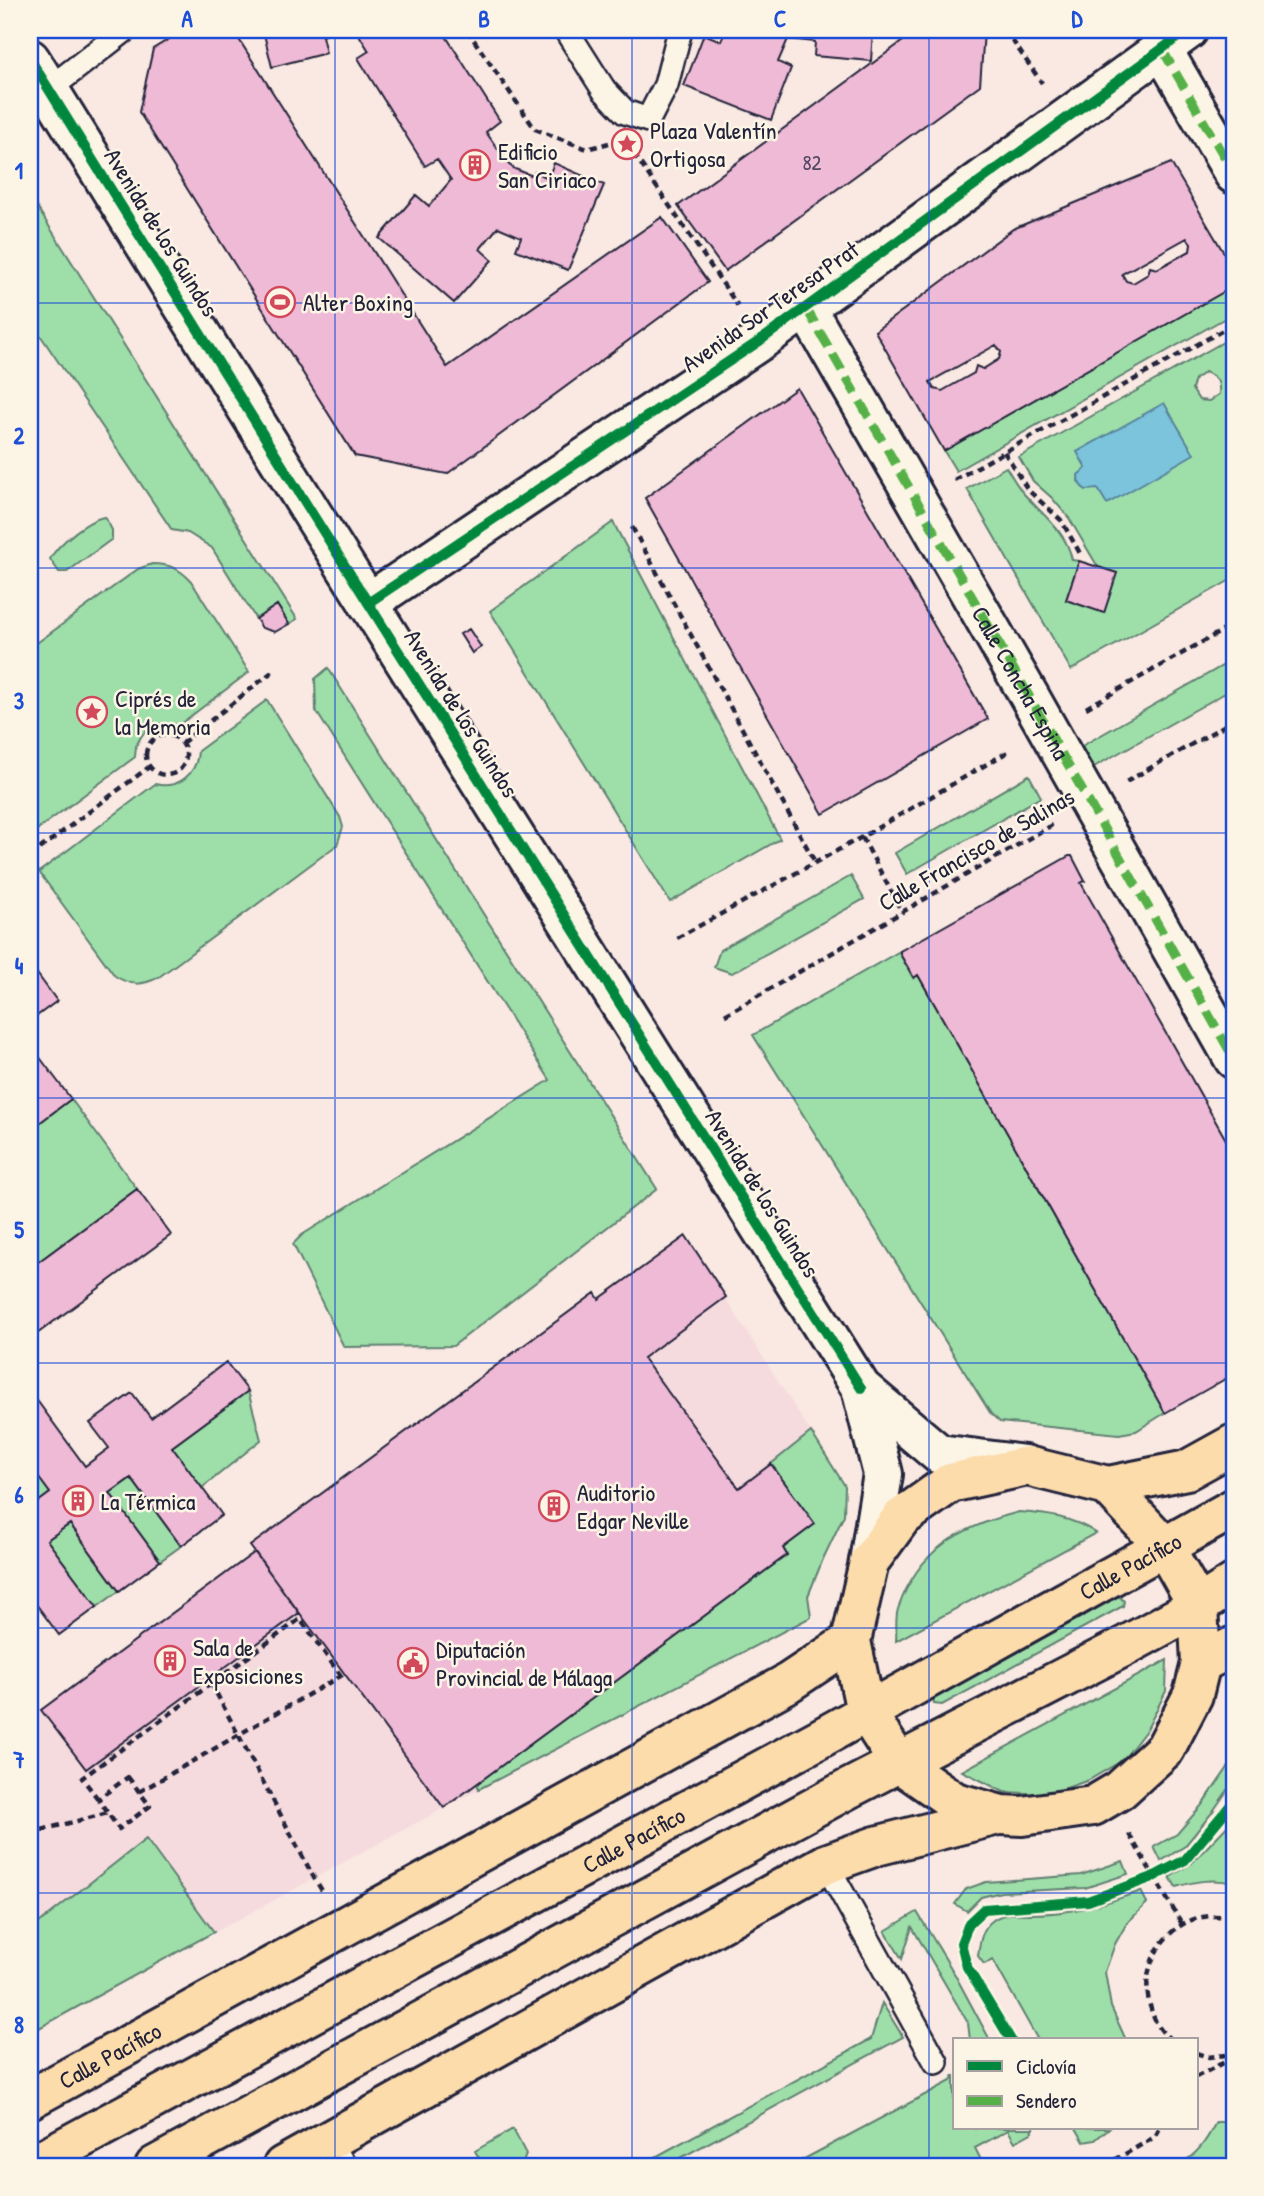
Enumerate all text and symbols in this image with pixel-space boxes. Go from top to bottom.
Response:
text: A [181,3,193,34]
text: B [478,3,490,34]
text: C [774,3,786,34]
text: D [1072,3,1084,34]
place label: Plaza Valentín Ortigosa [650,114,777,174]
place icon: Plaza Valentín Ortigosa [610,127,644,161]
place label: Edificio San Ciriaco [498,135,597,195]
street label: Avenida de los Guindos [97,142,227,322]
building icon: Edificio San Ciriaco [458,148,492,182]
house number: 82 [803,148,822,177]
text: 1 [15,155,23,186]
street label: Avenida Sor Teresa Prat [675,233,865,379]
sports icon: Alter Boxing [263,285,297,319]
place label: Alter Boxing [303,286,413,318]
text: 2 [14,420,25,451]
street label: Calle Concha Espina [965,600,1078,765]
street label: Avenida de los Guindos [397,623,527,803]
place label: Ciprés de la Memoria [115,682,210,742]
text: 3 [14,685,24,716]
place icon: Ciprés de la Memoria [75,695,109,729]
street label: Calle Francisco de Salinas [872,780,1080,918]
text: 4 [15,950,24,981]
street label: Avenida de los Guindos [698,1103,828,1283]
text: 5 [14,1214,24,1245]
place label: Auditorio Edgar Neville [577,1476,689,1536]
text: 6 [14,1479,24,1510]
building icon: La Térmica [61,1484,95,1518]
place label: La Térmica [101,1485,195,1517]
building icon: Auditorio Edgar Neville [537,1489,571,1523]
street label: Calle Pacífico [1073,1524,1187,1607]
place label: Sala de Exposiciones [193,1631,303,1691]
place label: Diputación Provincial de Málaga [436,1633,612,1693]
building icon: Sala de Exposiciones [153,1644,187,1678]
public building icon: Diputación Provincial de Málaga [396,1646,430,1680]
text: 7 [12,1744,25,1775]
street label: Calle Pacífico [576,1799,691,1880]
text: 8 [14,2009,24,2040]
street label: Calle Pacífico [53,2014,167,2096]
legend [953,2038,1198,2130]
text: Ciclovía [1016,2052,1076,2081]
text: Sendero [1016,2086,1077,2115]

